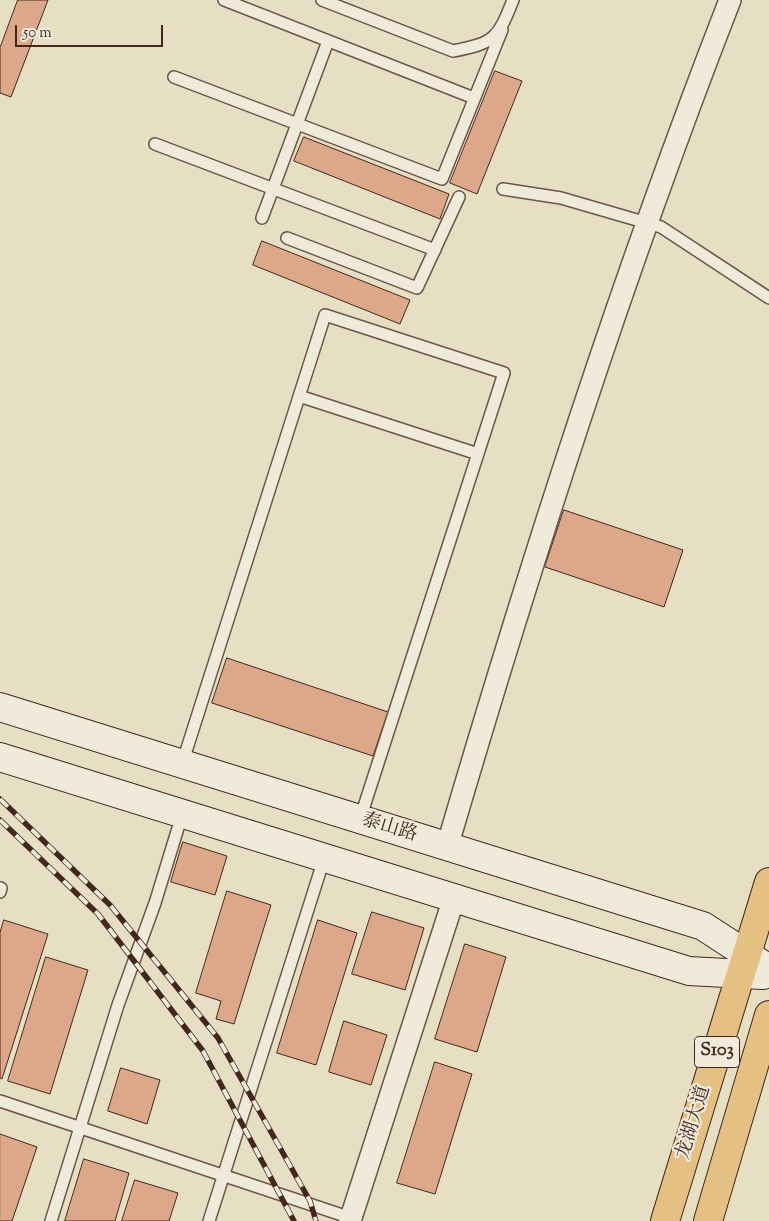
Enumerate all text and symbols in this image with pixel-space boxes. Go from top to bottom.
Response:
scale bar [18,15,165,47]
text: 50 m [23,23,52,44]
street label: 泰山路 [358,810,420,848]
road number: S103 [694,1036,740,1068]
street label: 龙湖大道 [673,1083,717,1163]

